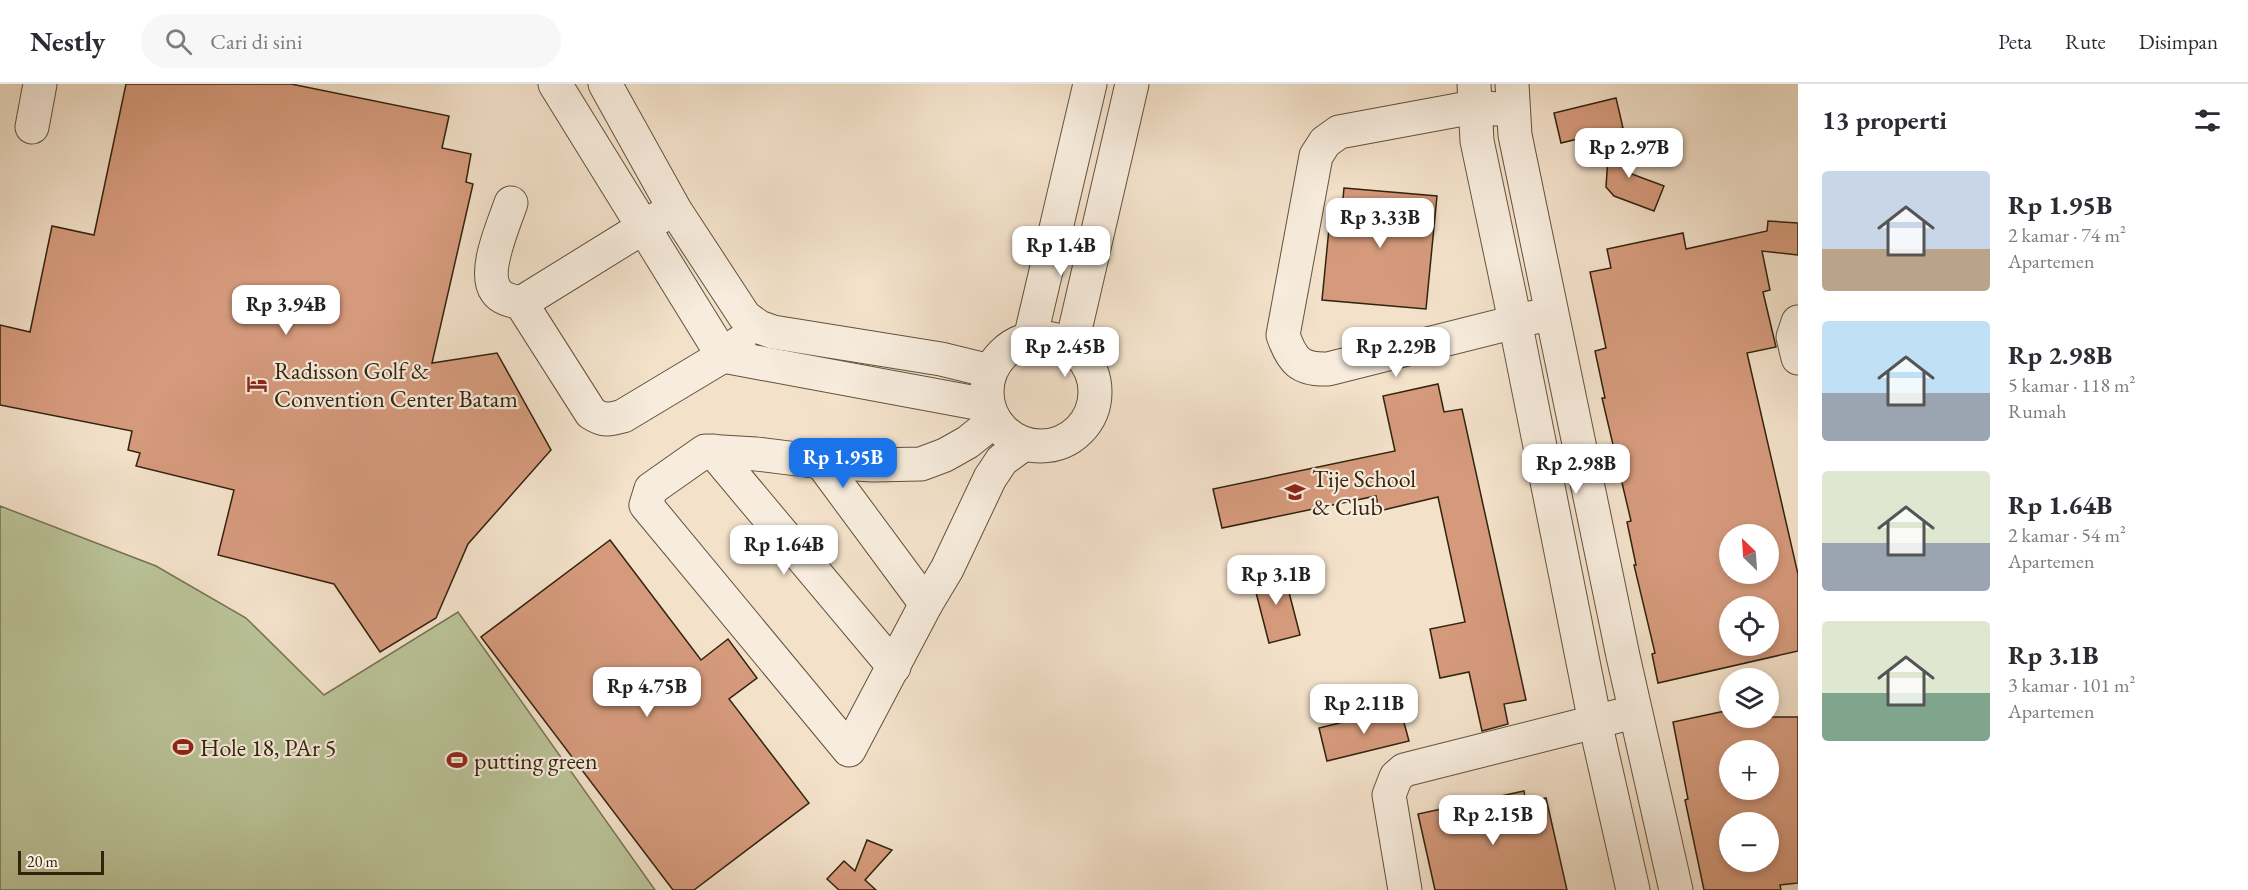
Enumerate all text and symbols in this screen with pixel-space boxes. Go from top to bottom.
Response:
search box [141,14,561,68]
text: Nestly [30,23,105,59]
icon: search [162,25,195,58]
text: Cari di sini [210,27,302,56]
text: Peta [1998,28,2032,55]
text: Rute [2065,28,2106,55]
text: Disimpan [2139,28,2218,55]
text: 13 properti [1822,103,1947,137]
icon: filters [2191,104,2224,137]
pin: Rp 2.97B [1567,128,1691,179]
text: Rp 2.97B [1589,134,1669,160]
text: Rp 1.95B [2008,188,2112,222]
icon: home [1870,195,1942,267]
pin: Rp 3.33B [1318,198,1442,249]
text: Rp 3.33B [1340,204,1420,230]
text: 2 kamar · 74 m² [2008,222,2126,248]
pin: Rp 1.4B [1006,226,1116,277]
text: Rp 1.4B [1026,232,1096,258]
text: Apartemen [2008,248,2094,274]
pin: Rp 3.94B [224,285,348,336]
text: Rp 3.94B [246,291,326,317]
pin: Rp 2.45B [1003,327,1127,378]
pin: Rp 2.29B [1334,327,1458,378]
text: Rp 2.45B [1025,333,1105,359]
text: Rp 2.29B [1356,333,1436,359]
text: Rp 2.98B [2008,338,2112,372]
icon: home [1870,345,1942,417]
place label: Radisson Golf & Convention Center Batam [274,355,518,414]
hotel icon: Radisson Golf & Convention Center Batam [245,372,269,396]
text: 5 kamar · 118 m² [2008,372,2136,398]
text: Rumah [2008,398,2067,424]
pin: Rp 1.95B [781,438,905,489]
text: Rp 1.95B [803,444,883,470]
pin: Rp 2.98B [1514,444,1638,495]
text: Rp 2.98B [1536,450,1616,476]
place label: Tije School & Club [1312,463,1416,522]
school or university icon: Tije School & Club [1283,480,1307,504]
text: Rp 1.64B [2008,488,2112,522]
icon: home [1870,495,1942,567]
text: 2 kamar · 54 m² [2008,522,2126,548]
north arrow [1719,524,1779,584]
map controls [1719,524,1779,872]
pin: Rp 1.64B [722,525,846,576]
text: Rp 1.64B [744,531,824,557]
text: Apartemen [2008,548,2094,574]
pin: Rp 3.1B [1221,555,1331,606]
text: Rp 3.1B [1241,561,1311,587]
button: locate [1719,596,1779,656]
text: Rp 3.1B [2008,638,2098,672]
icon: home [1870,645,1942,717]
pin: Rp 4.75B [585,667,709,718]
button: layers [1719,668,1779,728]
text: 3 kamar · 101 m² [2008,672,2136,698]
text: Rp 4.75B [607,673,687,699]
pin: Rp 2.11B [1302,684,1426,735]
text: Rp 2.11B [1324,690,1404,716]
text: Apartemen [2008,698,2094,724]
place label: Hole 18, PAr 5 [200,732,336,763]
sports icon: Hole 18, PAr 5 [171,735,195,759]
button: + [1719,740,1779,800]
place label: putting green [474,745,598,776]
sports icon: putting green [445,748,469,772]
pin: Rp 2.15B [1431,795,1555,846]
text: Rp 2.15B [1453,801,1533,827]
button: − [1719,812,1779,872]
scale bar [18,848,104,876]
text: 20 m [27,851,58,872]

